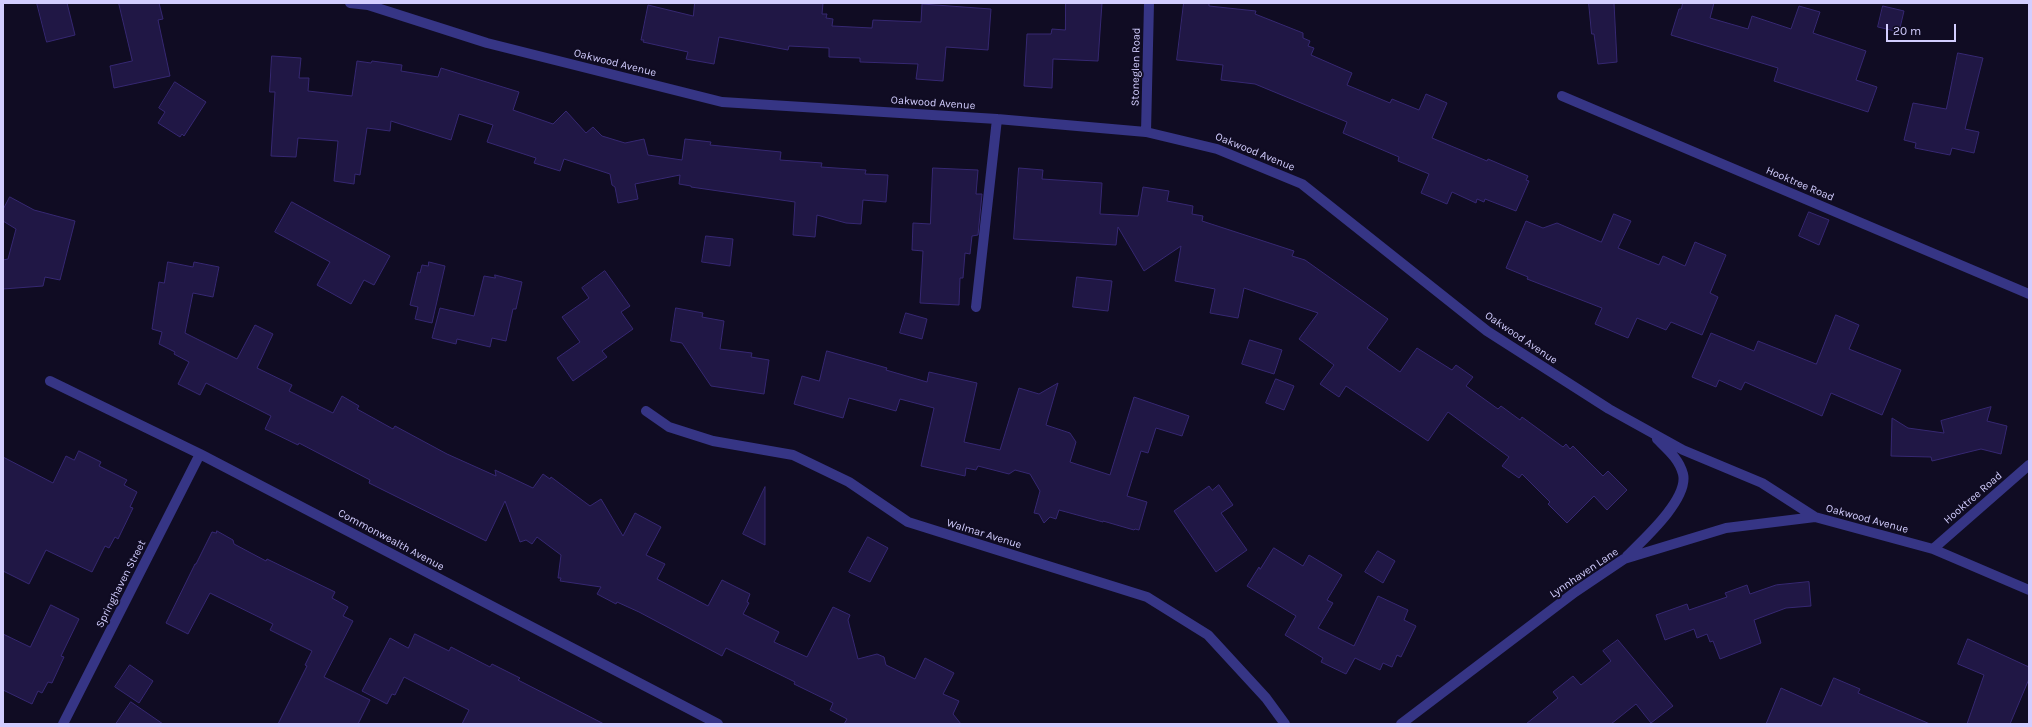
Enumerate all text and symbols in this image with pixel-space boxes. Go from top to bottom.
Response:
scale bar [1888,16,1958,42]
text: 20 m [1893,24,1921,38]
street label: Stoneglen Road [1129,28,1143,106]
street label: Oakwood Avenue [572,46,658,80]
street label: Oakwood Avenue [890,93,976,113]
street label: Oakwood Avenue [1213,130,1297,174]
street label: Hooktree Road [1764,164,1836,204]
street label: Oakwood Avenue [1482,309,1560,367]
street label: Hooktree Road [1941,469,2005,527]
street label: Oakwood Avenue [1824,502,1910,536]
street label: Commonwealth Avenue [336,506,446,574]
street label: Walmar Avenue [945,516,1023,552]
street label: Springhaven Street [93,538,149,630]
street label: Lynnhaven Lane [1547,545,1621,601]

